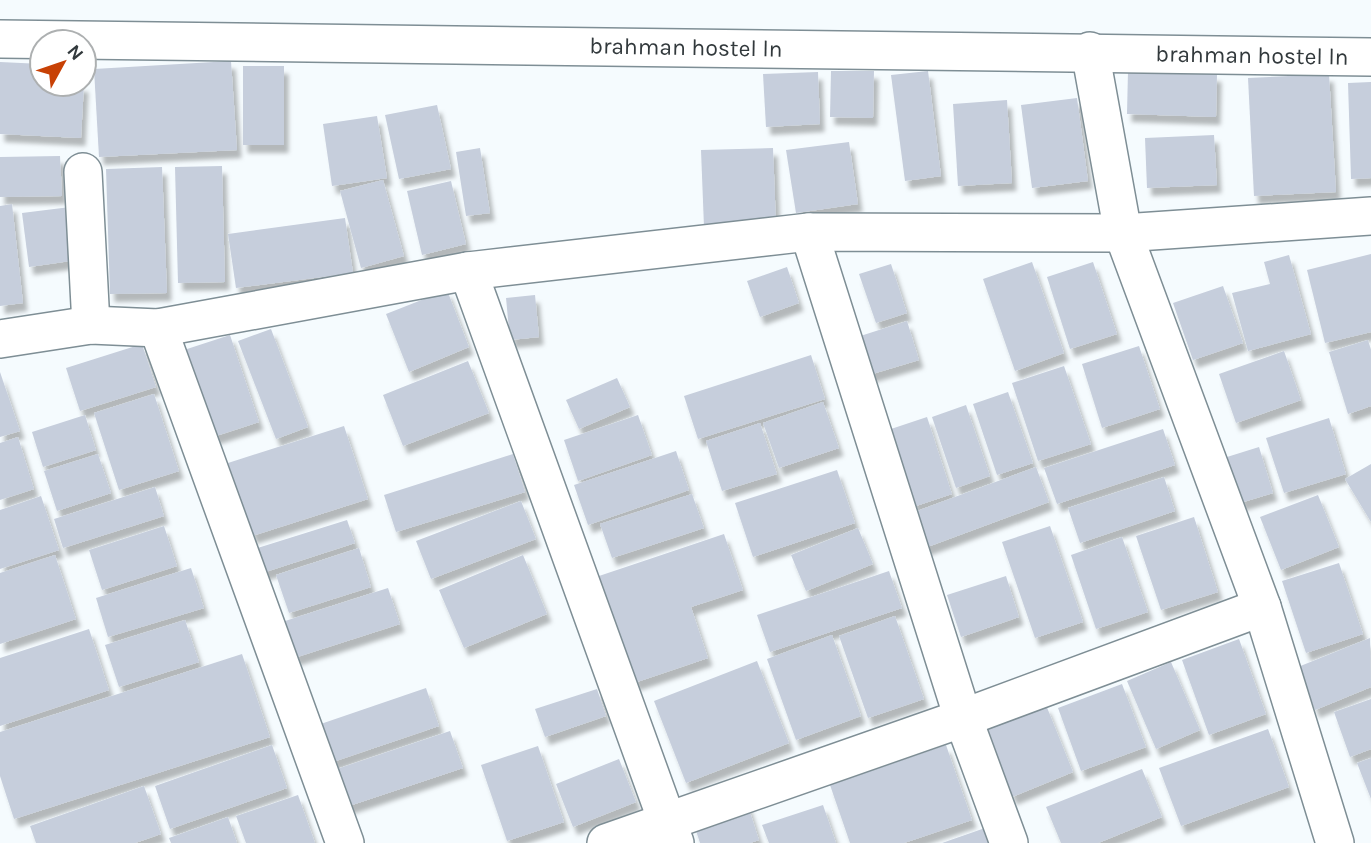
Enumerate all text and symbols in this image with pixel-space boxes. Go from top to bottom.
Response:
north arrow [28,28,98,98]
street label: brahman hostel ln [589,32,783,63]
text: N [62,40,88,65]
street label: brahman hostel ln [1155,40,1349,71]

